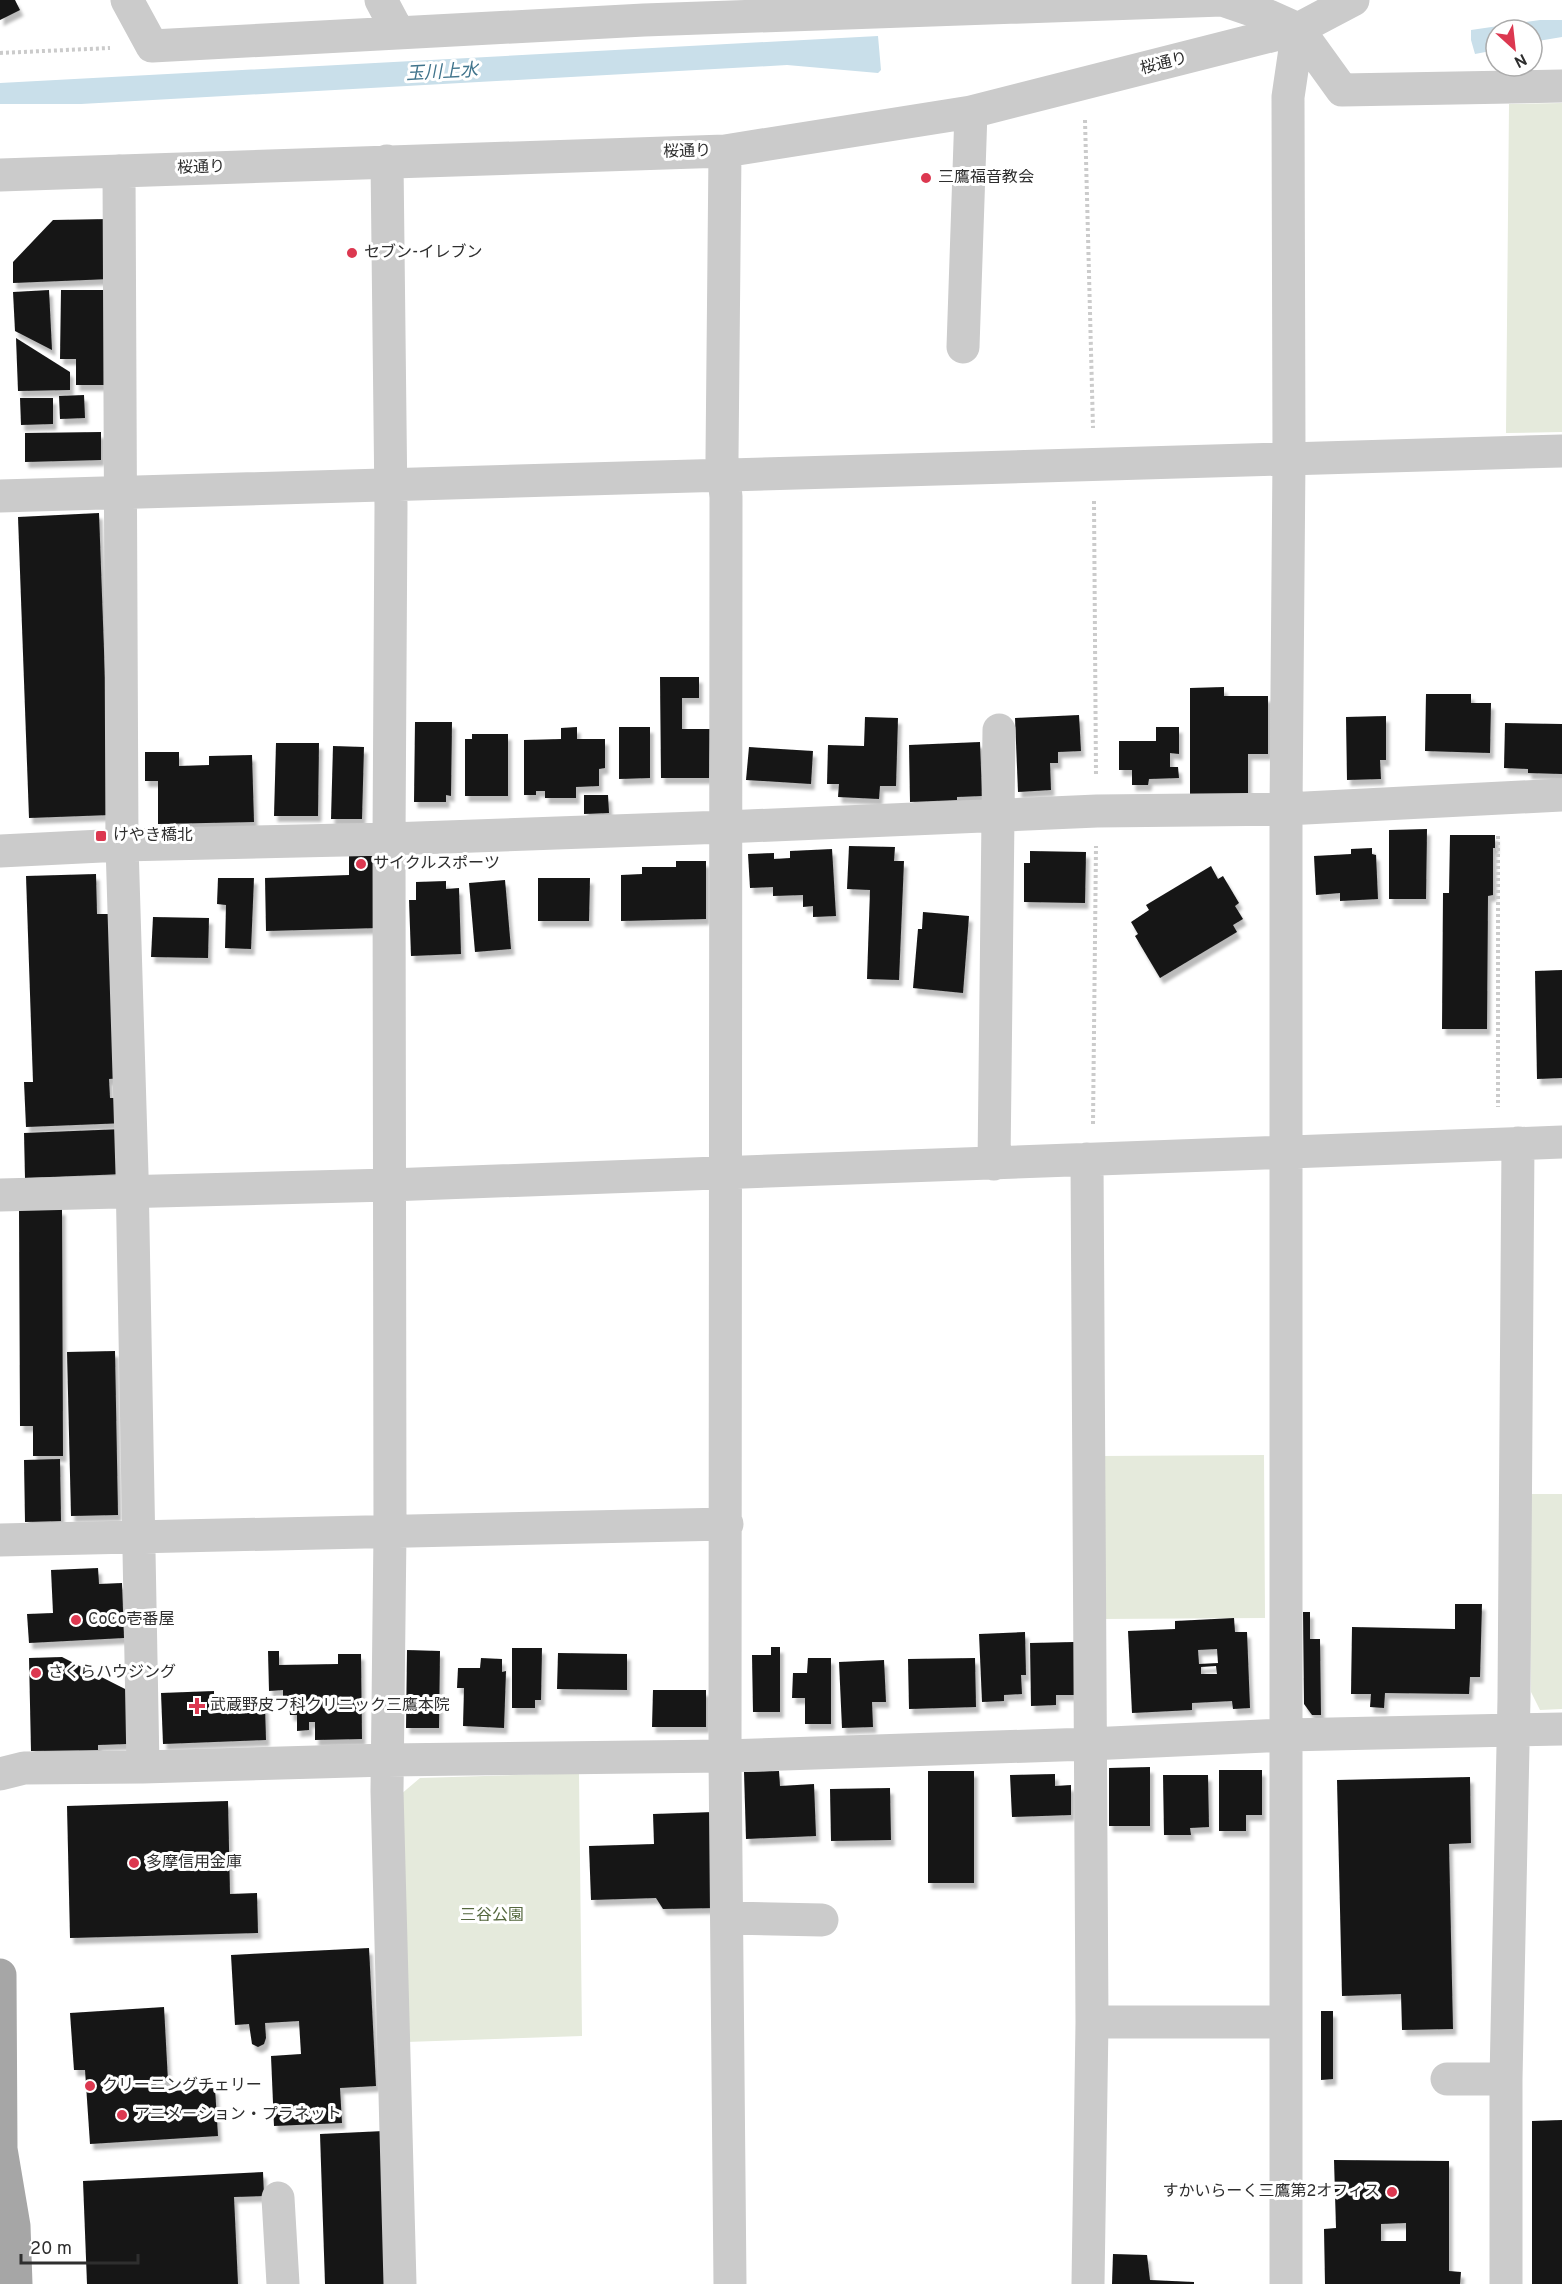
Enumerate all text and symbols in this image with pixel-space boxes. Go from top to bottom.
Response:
north arrow [1484,18,1544,78]
street label: 桜通り [1138,48,1190,80]
text: N [1510,48,1530,71]
water label: 玉川上水 [405,60,481,86]
street label: 桜通り [663,141,711,163]
street label: 桜通り [177,157,225,179]
place label: 三鷹福音教会 [938,168,1034,188]
marker: 三鷹福音教会 [919,171,933,185]
place label: セブン-イレブン [364,243,482,263]
marker: セブン-イレブン [345,246,359,260]
place label: けやき橋北 [113,826,193,846]
marker: けやき橋北 [94,829,108,843]
place label: サイクルスポーツ [373,854,500,874]
marker: サイクルスポーツ [354,857,368,871]
place label: CoCo壱番屋 [88,1610,175,1630]
marker: CoCo壱番屋 [69,1613,83,1627]
place label: さくらハウジング [48,1663,176,1683]
marker: さくらハウジング [29,1666,43,1680]
place label: 武蔵野皮フ科クリニック三鷹本院 [210,1696,450,1716]
marker: 武蔵野皮フ科クリニック三鷹本院 [188,1697,206,1715]
place label: 多摩信用金庫 [146,1853,242,1873]
marker: 多摩信用金庫 [127,1856,141,1870]
park label: 三谷公園 [460,1906,524,1926]
place label: クリーニングチェリー [102,2076,262,2096]
marker: クリーニングチェリー [83,2079,97,2093]
place label: アニメ－ション・プラネット [134,2105,342,2125]
marker: アニメ－ション・プラネット [115,2108,129,2122]
place label: すかいらーく三鷹第2オフィス [1163,2182,1380,2202]
marker: すかいらーく三鷹第2オフィス [1385,2185,1399,2199]
scale bar [21,2227,138,2265]
text: 20 m [30,2238,72,2261]

